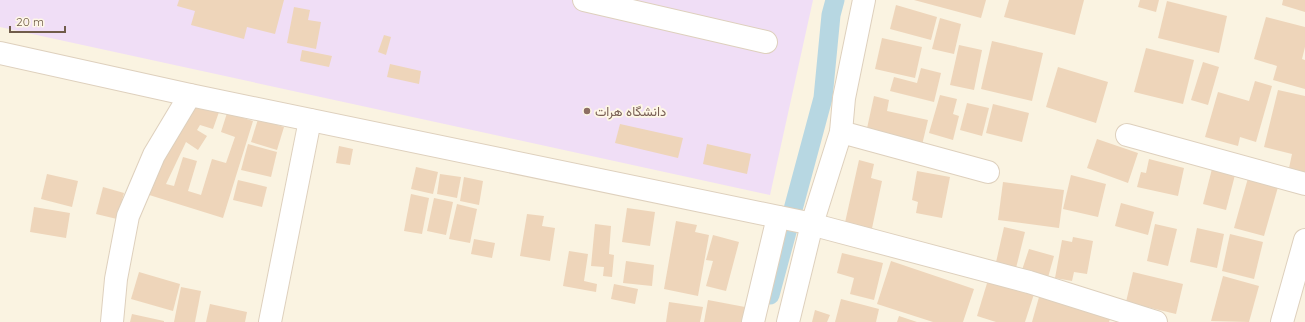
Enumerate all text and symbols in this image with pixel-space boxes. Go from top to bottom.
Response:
scale bar [10,8,65,34]
text: 20 m [16,14,44,29]
place label: دانشگاه هرات [595,103,666,120]
marker: دانشگاه هرات [582,106,592,116]

